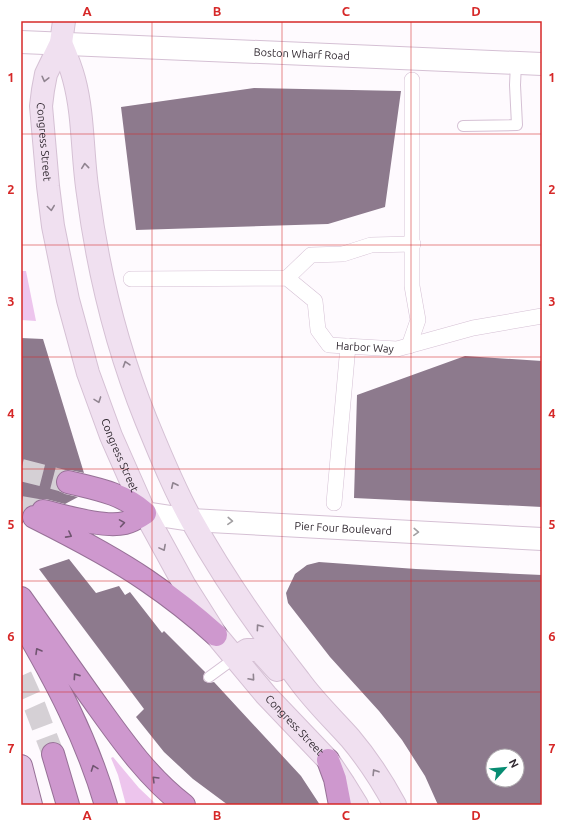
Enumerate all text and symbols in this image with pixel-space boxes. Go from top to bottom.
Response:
text: A [82,4,92,18]
text: B [213,4,222,18]
text: C [342,4,351,18]
text: D [471,4,481,18]
street label: Boston Wharf Road [253,46,350,62]
text: 1 [7,70,15,84]
text: 1 [548,70,556,84]
one-way arrow [42,75,50,82]
street label: Congress Street [35,102,54,182]
one-way arrow [80,163,89,169]
text: 2 [7,182,15,196]
text: 2 [548,182,556,196]
one-way arrow [46,205,55,211]
text: 3 [7,294,15,308]
text: 3 [548,294,556,308]
street label: Harbor Way [336,339,395,355]
one-way arrow [122,361,130,368]
one-way arrow [93,397,102,404]
text: 4 [7,406,15,420]
text: 4 [548,406,556,420]
street label: Congress Street [99,417,141,494]
one-way arrow [171,481,179,489]
text: 5 [7,517,15,531]
one-way arrow [227,517,233,526]
text: 5 [548,517,556,531]
one-way arrow [119,519,125,527]
street label: Pier Four Boulevard [294,520,392,537]
one-way arrow [413,527,419,536]
one-way arrow [64,530,72,537]
one-way arrow [159,543,166,551]
one-way arrow [257,624,264,631]
text: 6 [7,629,15,643]
text: 6 [548,629,556,643]
one-way arrow [36,648,43,655]
one-way arrow [73,673,81,680]
one-way arrow [247,673,254,681]
street label: Congress Street [263,692,327,758]
text: 7 [7,741,15,755]
text: 7 [548,741,556,755]
north arrow [485,748,525,788]
text: N [507,757,521,770]
one-way arrow [91,764,99,771]
one-way arrow [373,769,380,776]
one-way arrow [152,776,160,784]
text: A [82,808,92,822]
text: B [213,808,222,822]
text: C [342,808,351,822]
text: D [471,808,481,822]

